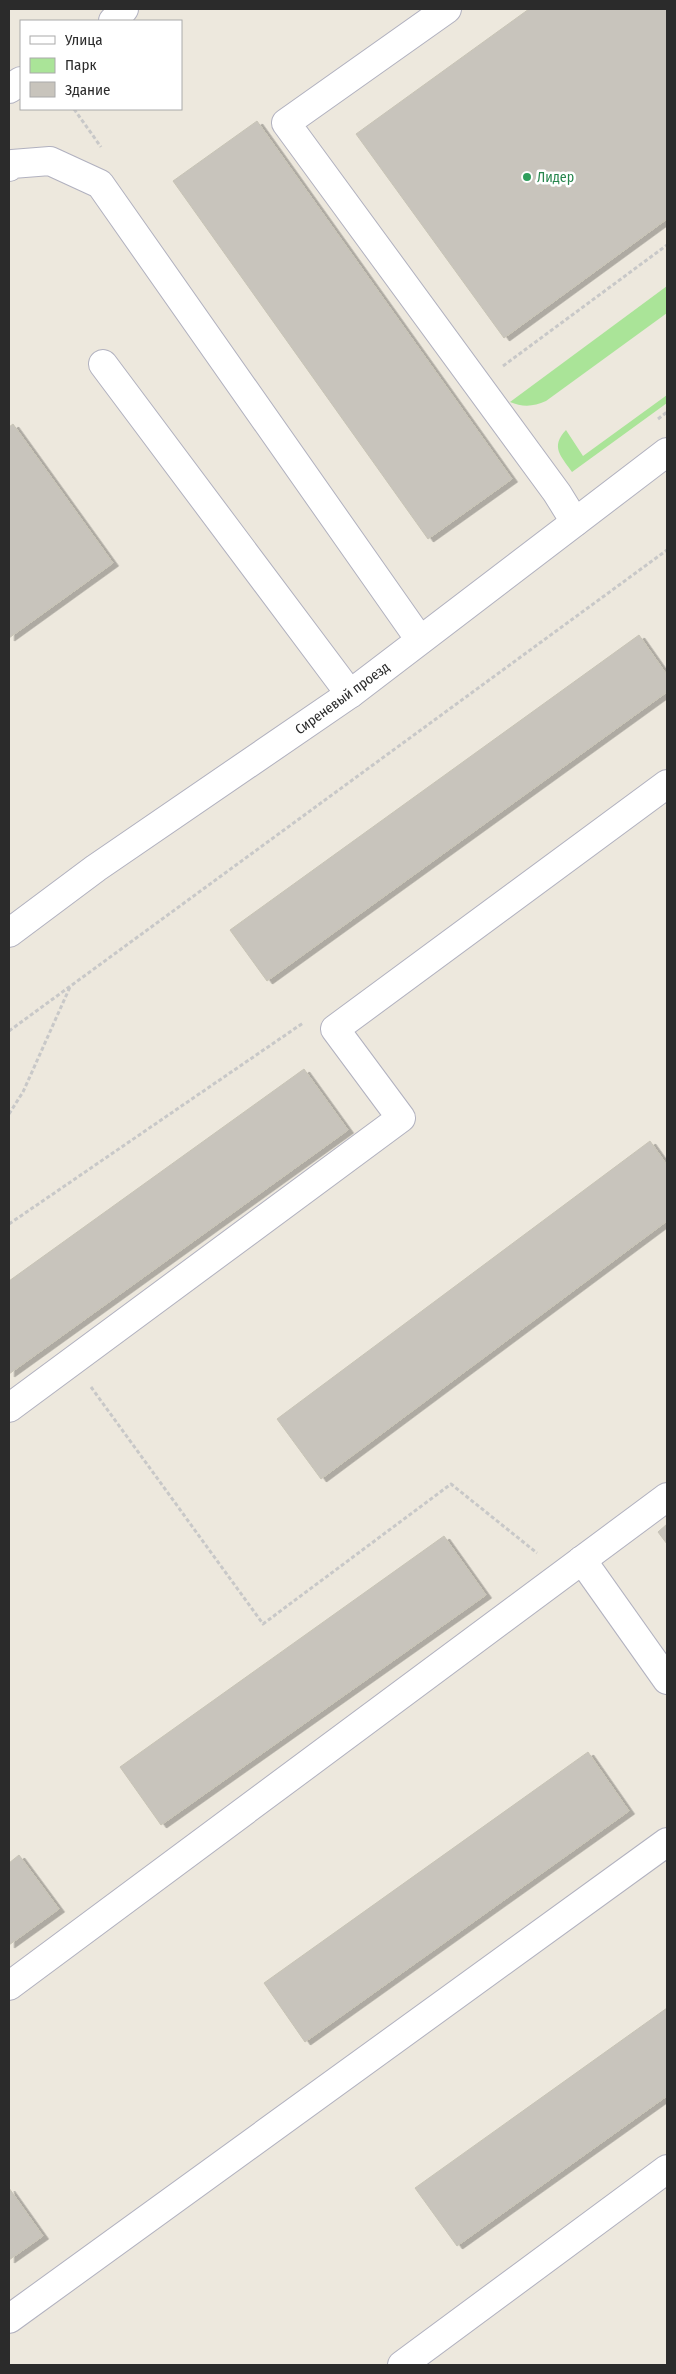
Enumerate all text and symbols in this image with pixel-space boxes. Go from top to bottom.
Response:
legend [20,20,182,110]
text: Улица [64,31,103,49]
text: Парк [65,56,96,74]
text: Здание [65,81,111,99]
place label: Лидер [537,169,574,186]
marker: Лидер [521,171,533,183]
street label: Сиреневый проезд [292,659,393,738]

